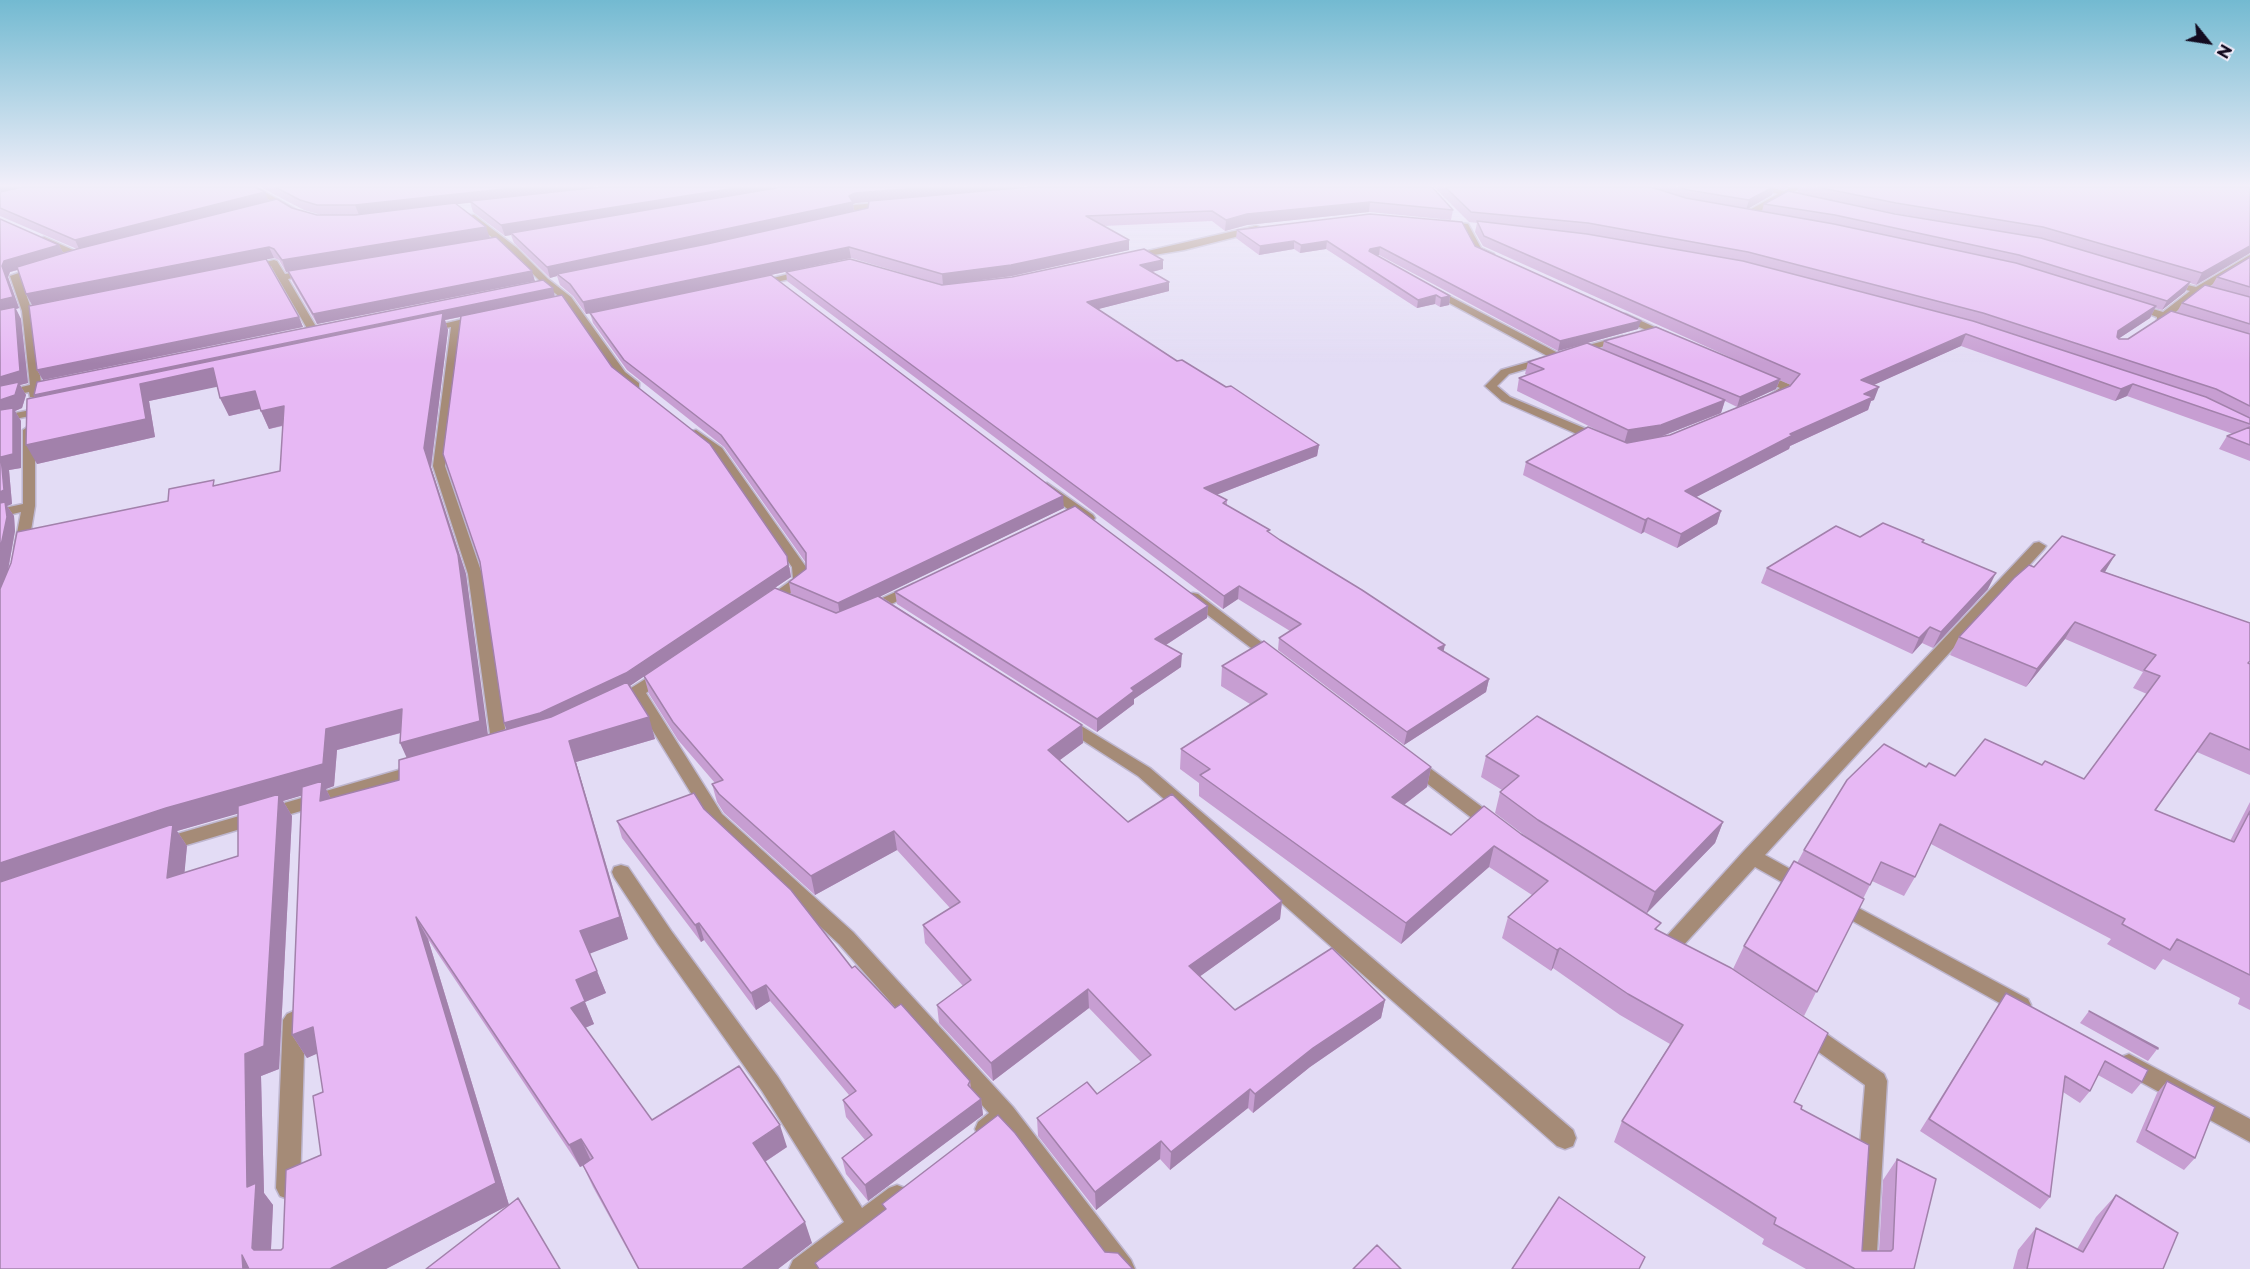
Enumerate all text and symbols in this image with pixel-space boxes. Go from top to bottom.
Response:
north arrow [2178,12,2238,72]
text: N [2213,41,2235,62]

